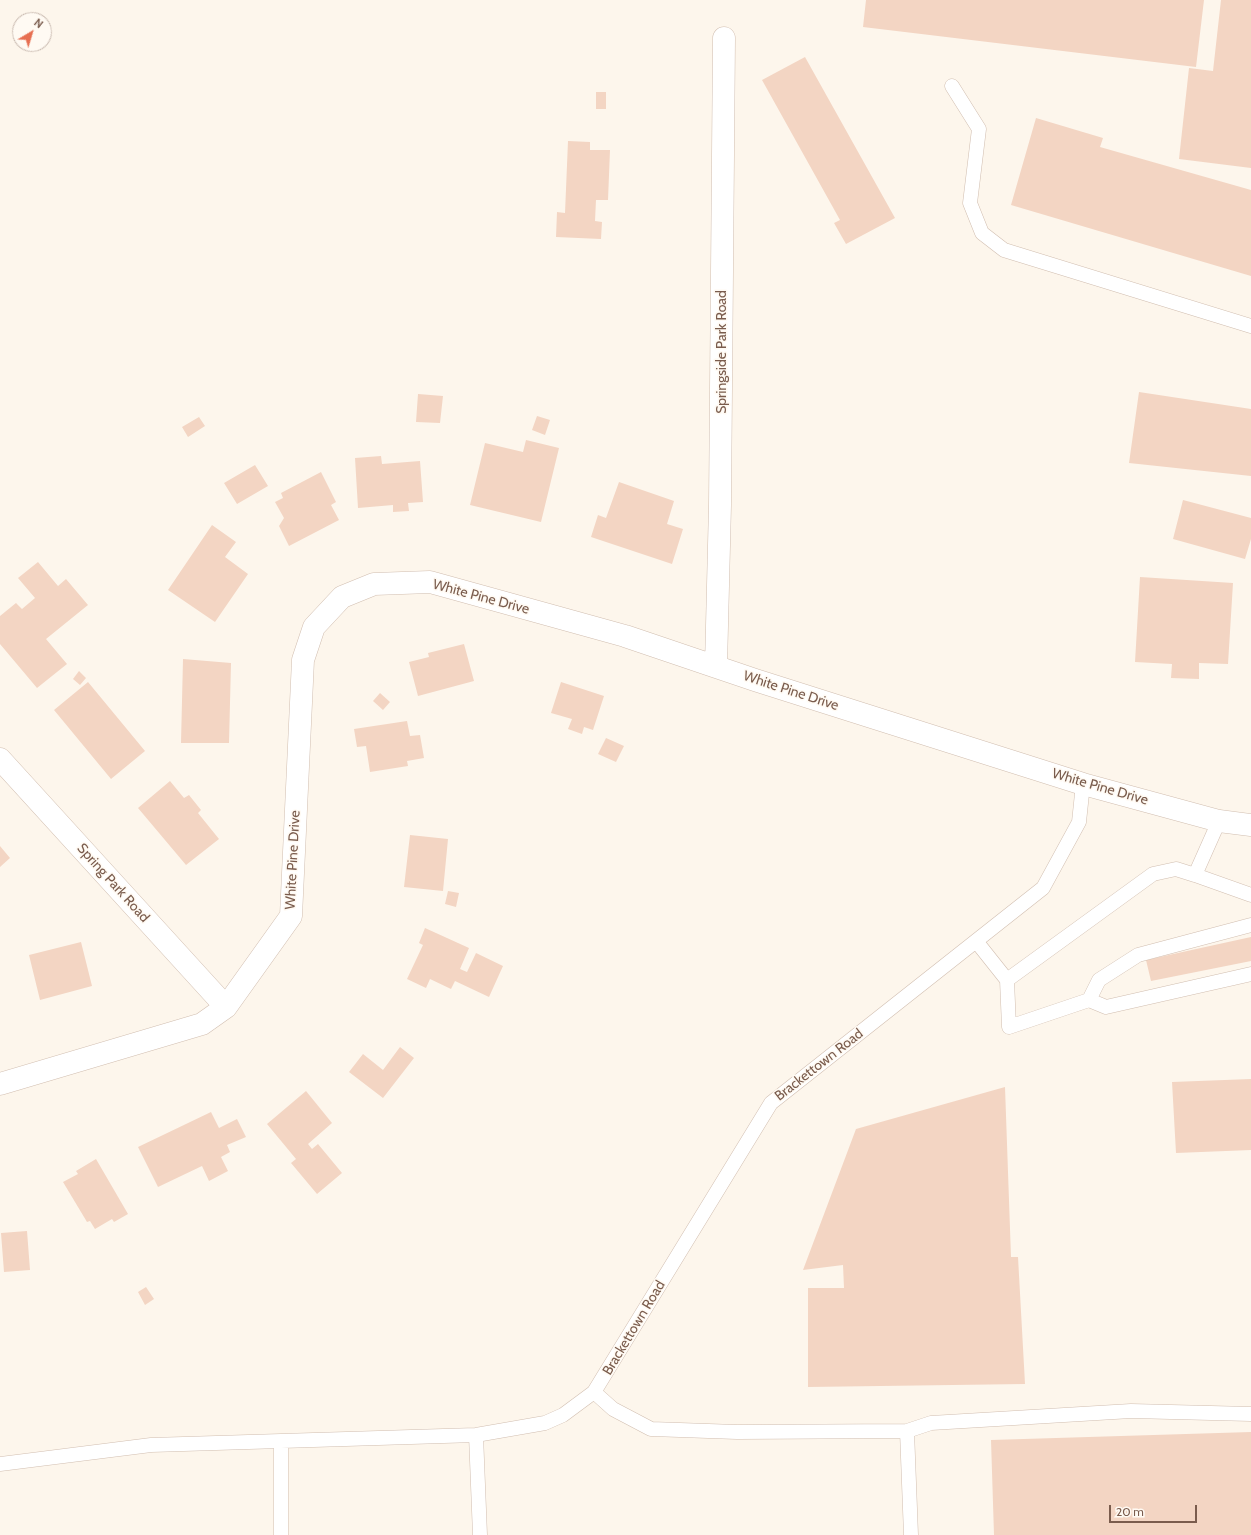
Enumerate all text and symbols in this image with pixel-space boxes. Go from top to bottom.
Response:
north arrow [12,12,52,52]
text: N [31,15,46,31]
street label: Springside Park Road [714,290,730,414]
street label: White Pine Drive [431,576,531,618]
street label: White Pine Drive [741,668,841,714]
street label: White Pine Drive [1050,765,1150,809]
street label: White Pine Drive [282,810,304,910]
street label: Spring Park Road [73,840,153,926]
street label: Brackettown Road [772,1025,866,1105]
street label: Brackettown Road [599,1278,669,1378]
scale bar [1111,1497,1199,1523]
text: 20 m [1116,1504,1144,1519]

